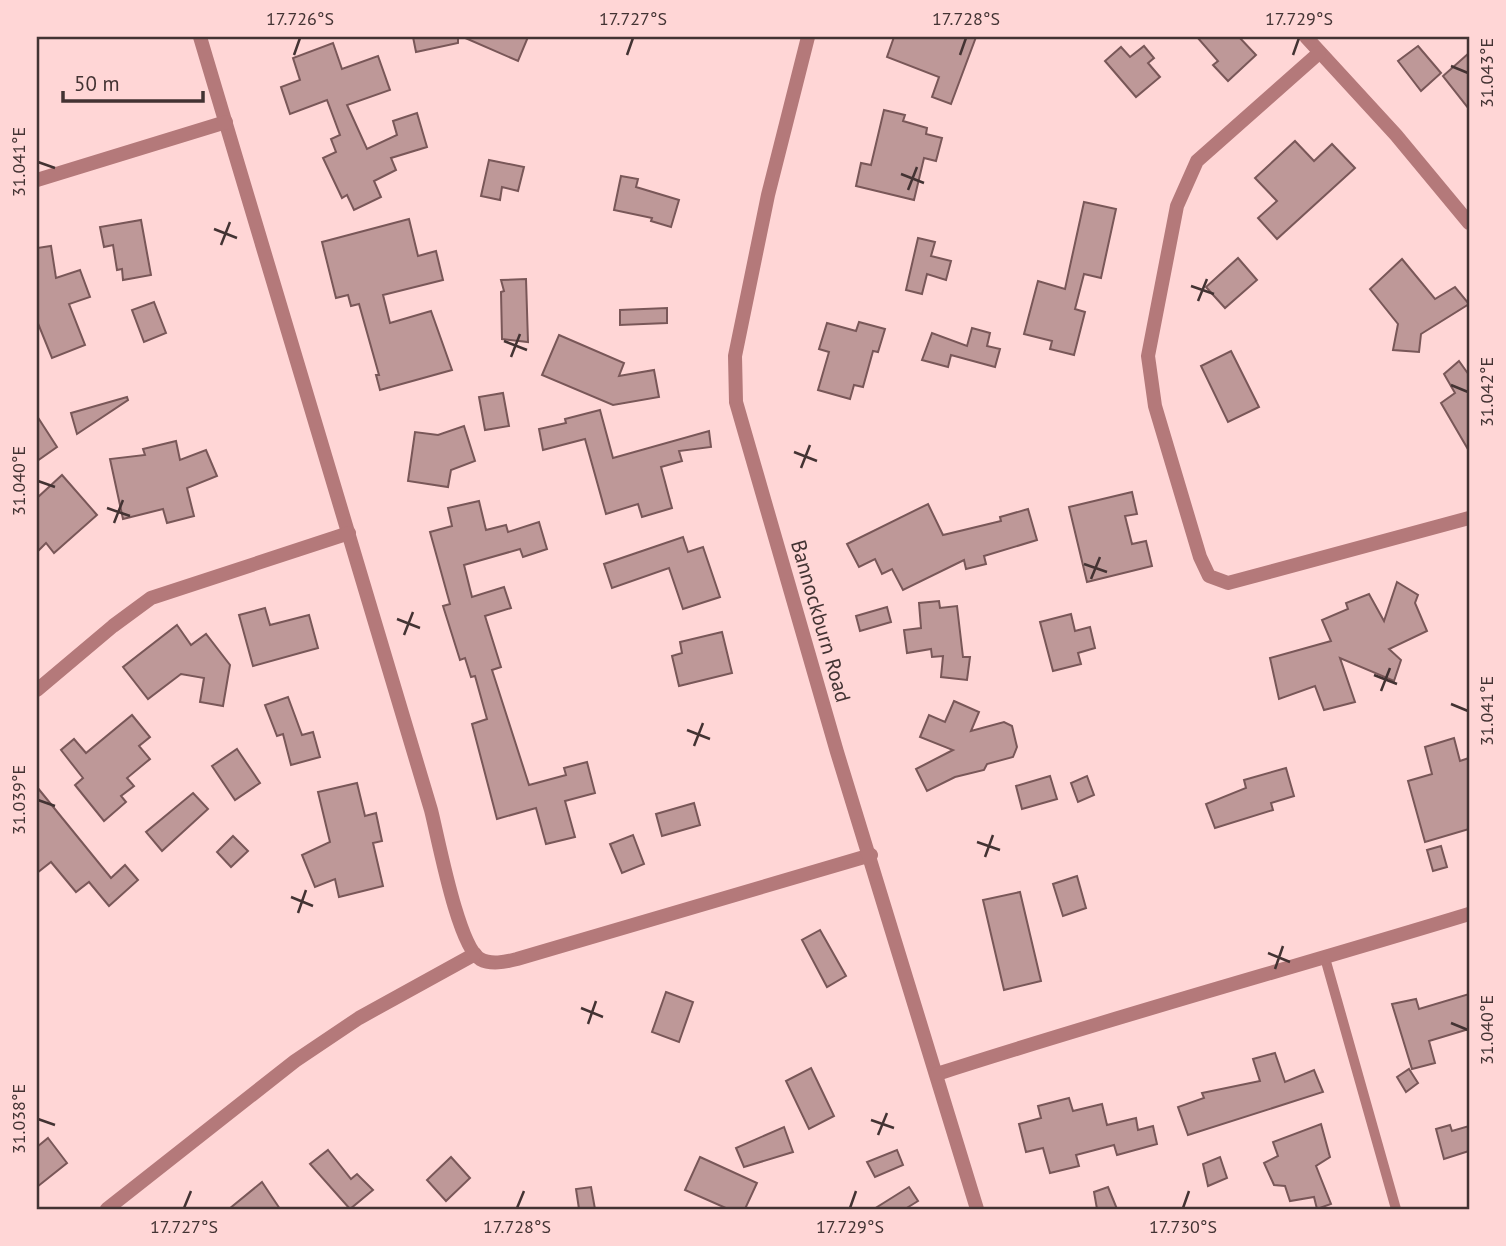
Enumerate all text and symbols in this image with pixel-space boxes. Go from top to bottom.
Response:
text: 17.726°S [266,7,334,30]
text: 17.727°S [599,7,667,30]
text: 17.728°S [932,7,1000,30]
text: 17.729°S [1265,7,1333,30]
text: 31.043°E [1475,38,1498,108]
scale bar [63,60,203,104]
text: 50 m [74,70,120,97]
text: 31.041°E [7,127,30,197]
text: 31.042°E [1475,357,1498,427]
text: 31.040°E [7,446,30,516]
street label: Bannockburn Road [785,537,857,705]
text: 31.041°E [1475,676,1498,746]
text: 31.039°E [7,765,30,835]
text: 31.040°E [1475,995,1498,1065]
text: 31.038°E [7,1084,30,1154]
text: 17.727°S [150,1215,218,1238]
text: 17.728°S [483,1215,551,1238]
text: 17.729°S [816,1215,884,1238]
text: 17.730°S [1149,1215,1217,1238]

